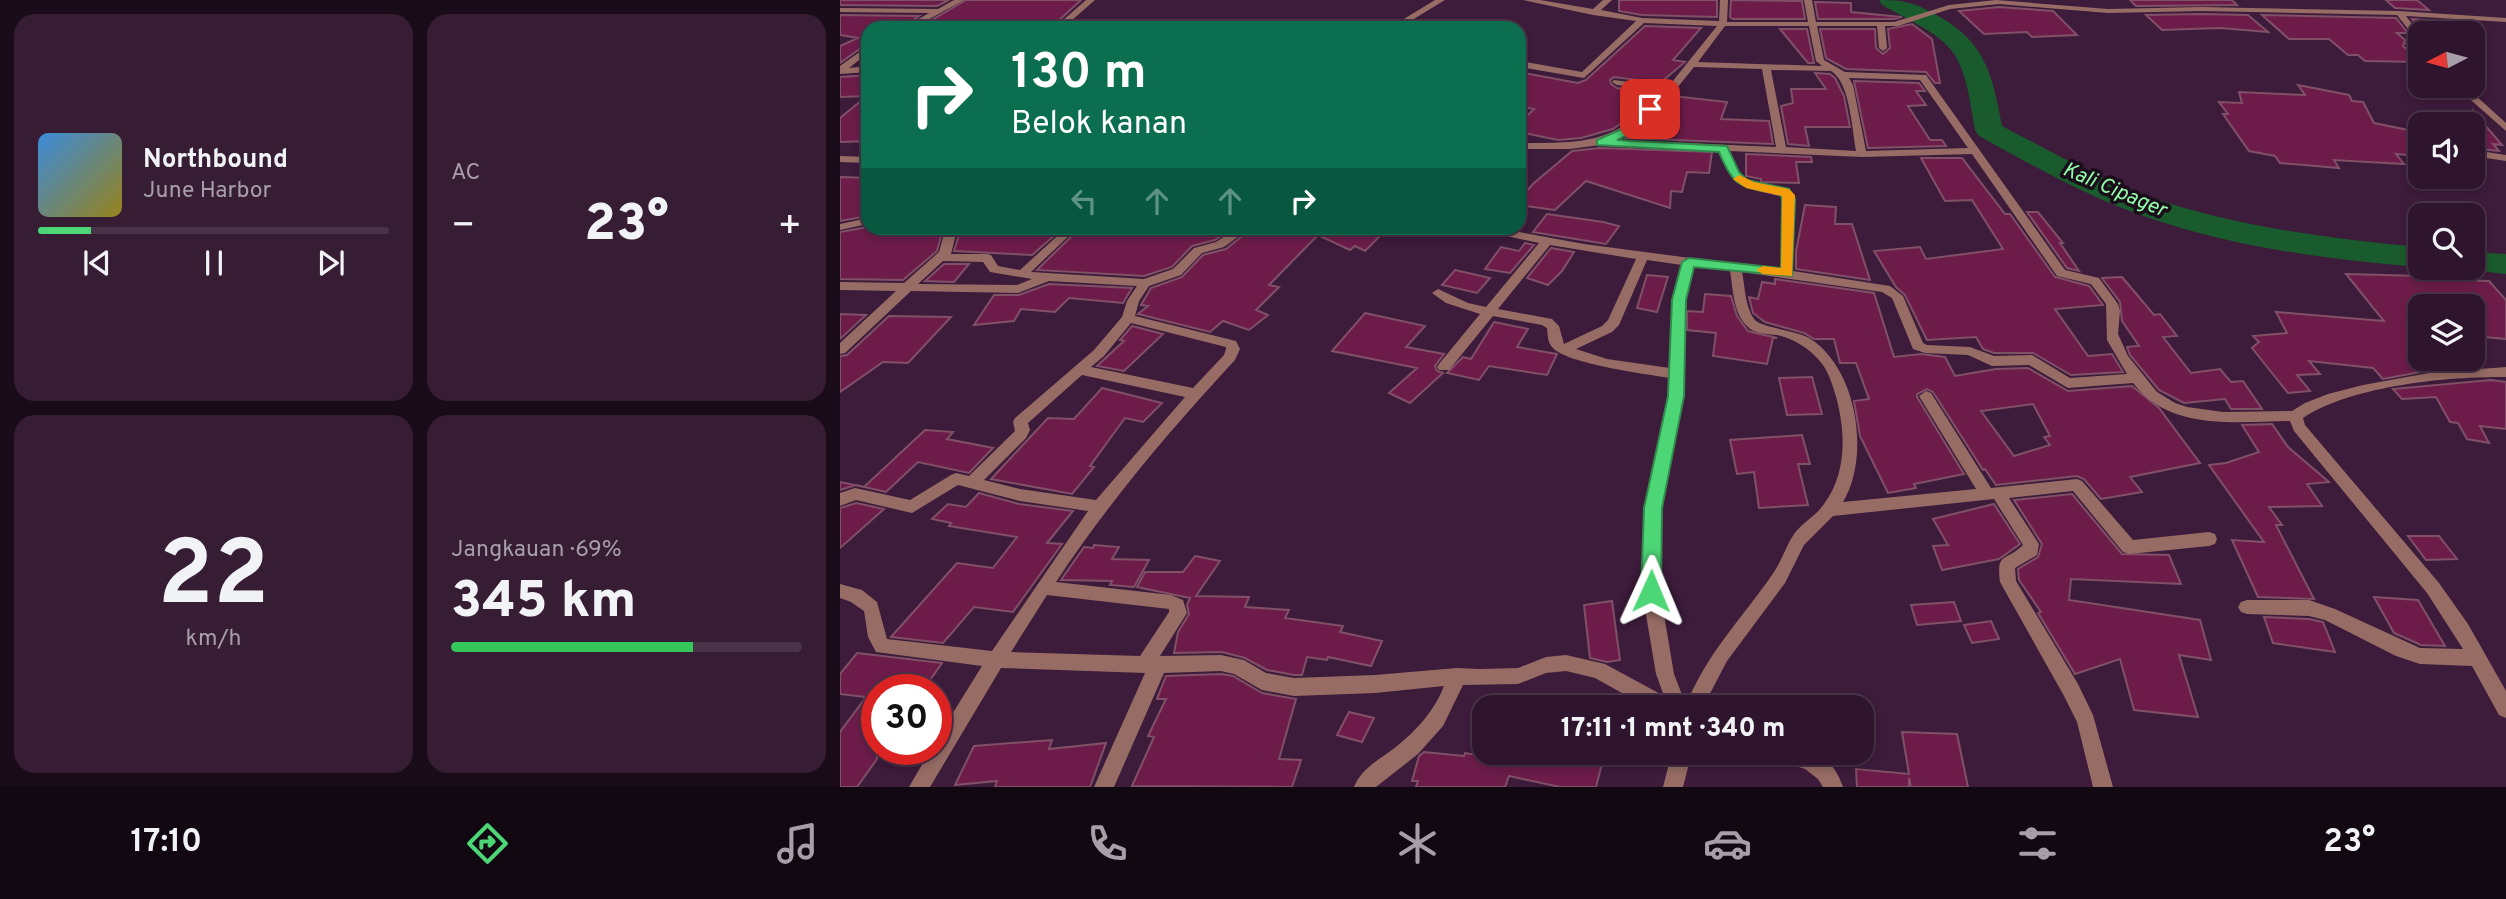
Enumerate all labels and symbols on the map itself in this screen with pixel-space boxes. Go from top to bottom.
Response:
north arrow [2408,21,2485,98]
pin [1620,79,1680,139]
water label: Kali Cipager [2058,156,2172,225]
position arrow [1614,554,1688,628]
speed limit sign: 30 [861,674,952,765]

